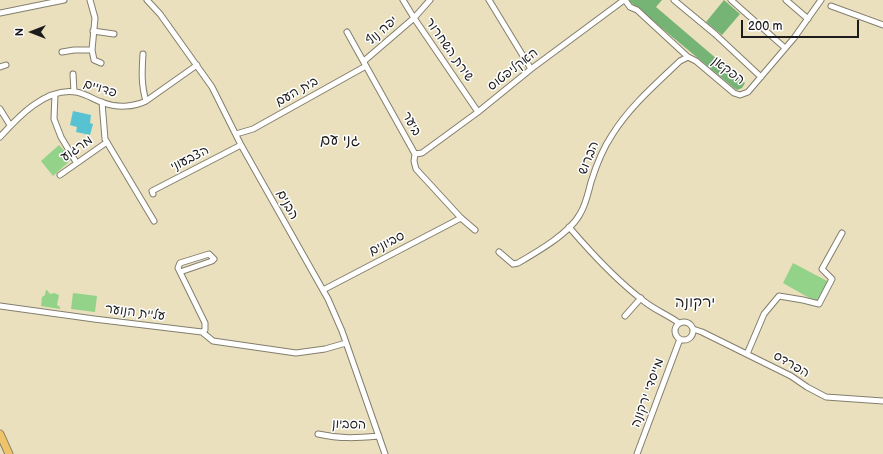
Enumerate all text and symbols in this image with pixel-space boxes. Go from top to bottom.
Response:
north arrow [12,12,52,52]
scale bar [743,12,861,38]
street label: יפה נוף [363,13,401,49]
street label: שירת השחרור [421,15,477,85]
text: 200 m [748,19,782,34]
text: N [13,28,26,36]
street label: האקליפטוס [485,45,541,95]
street label: הפקאן [709,54,747,88]
street label: בית העם [273,74,321,110]
street label: פדויים [81,77,119,101]
street label: ביער [398,109,424,139]
district label: גני עם [320,132,360,150]
street label: מרגוע [58,133,96,165]
street label: הברוש [575,139,603,177]
street label: הצבעוני [168,143,212,175]
street label: הבנים [272,187,302,223]
street label: סביונים [367,228,407,260]
district label: ירקונה [675,294,715,312]
street label: עליית הנוער [104,302,166,324]
street label: הפרדס [770,348,812,382]
street label: מייסדי ירקונה [628,356,668,430]
street label: הסביון [332,417,366,433]

